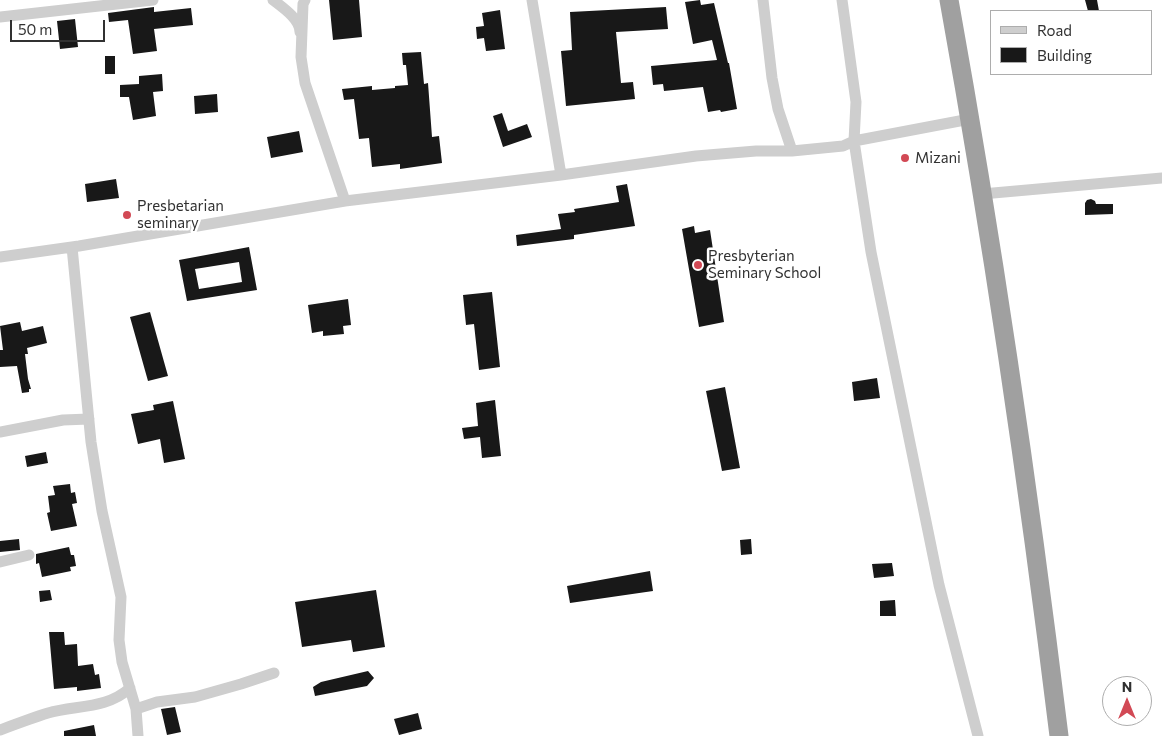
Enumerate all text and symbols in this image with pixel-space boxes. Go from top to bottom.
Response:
scale bar [12,10,108,42]
legend [990,10,1152,75]
text: 50 m [18,20,52,38]
text: Road [1037,21,1072,39]
text: Building [1037,46,1092,64]
place label: Mizani [915,149,961,167]
marker: Mizani [899,152,911,164]
place label: Presbetarian seminary [137,197,224,232]
marker: Presbetarian seminary [121,209,133,221]
place label: Presbyterian Seminary School [708,247,821,282]
marker: Presbyterian Seminary School [692,259,704,271]
north arrow [1102,676,1152,726]
text: N [1122,678,1132,695]

